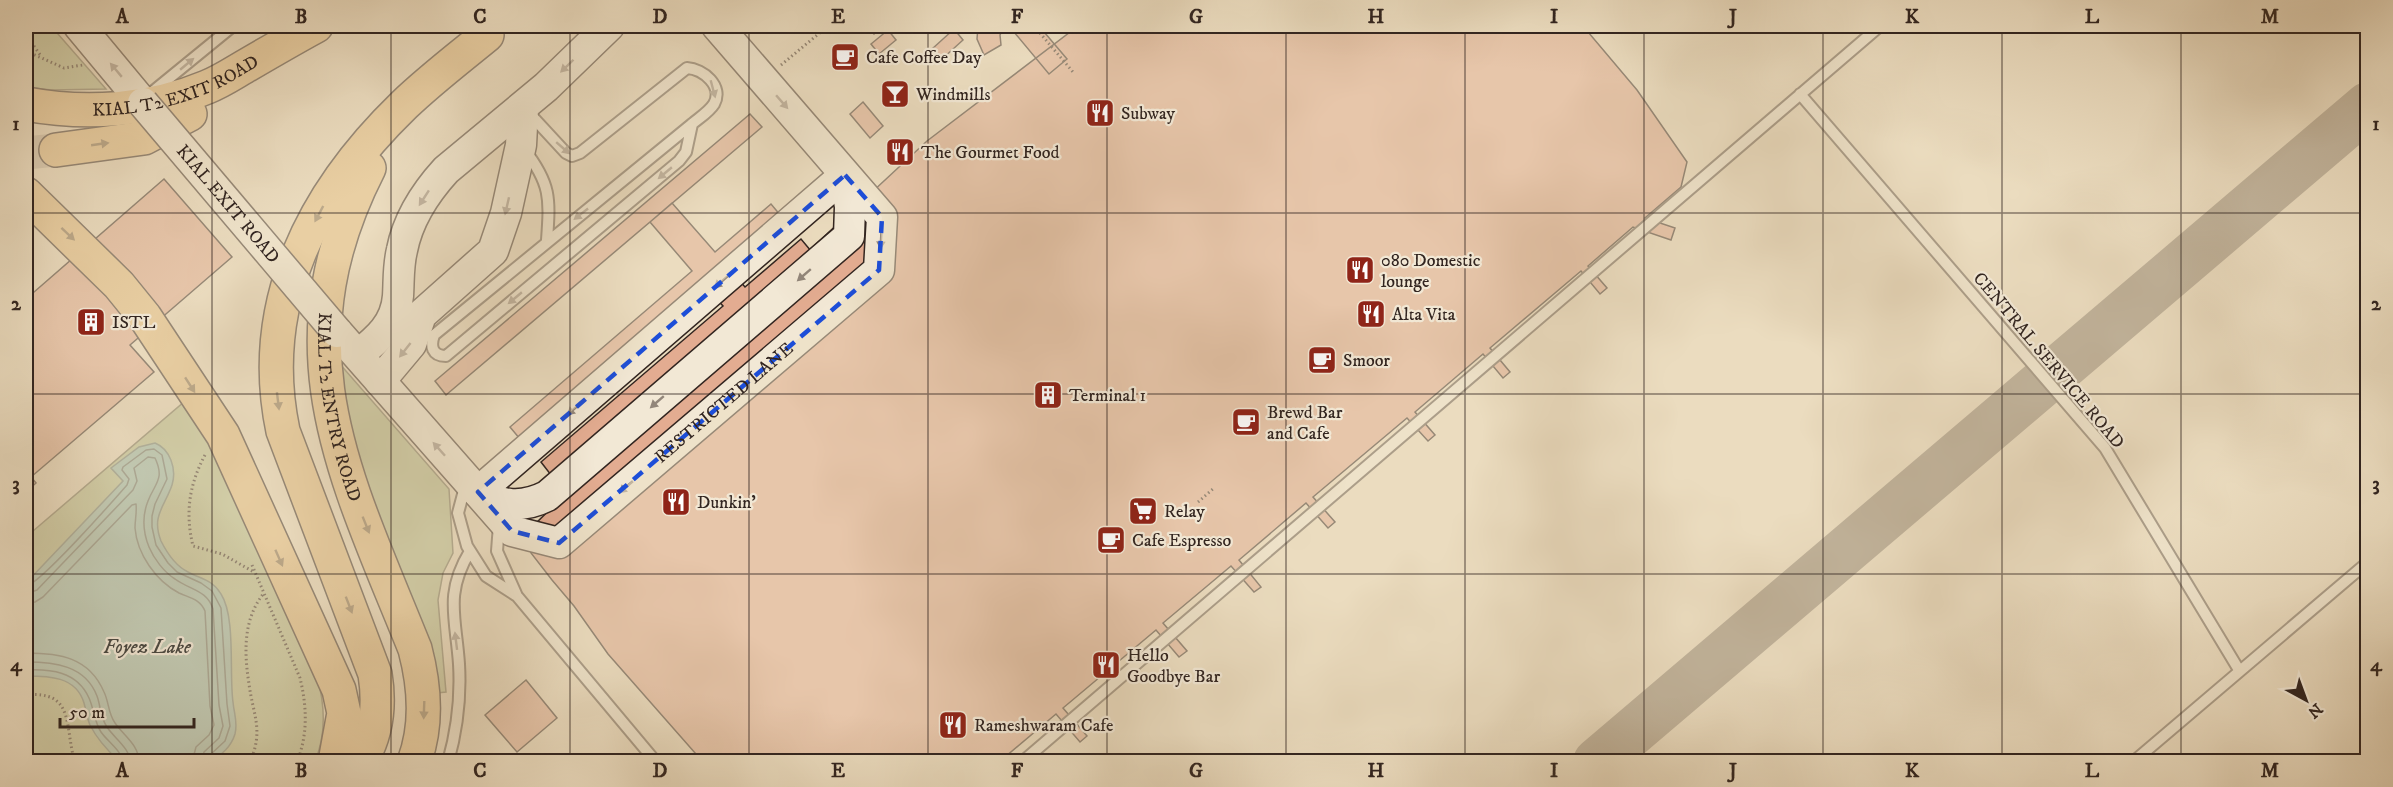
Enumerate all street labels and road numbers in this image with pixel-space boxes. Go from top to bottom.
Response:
street label: KIAL T2 EXIT ROAD [92,51,263,122]
street label: KIAL EXIT ROAD [171,141,284,268]
street label: CENTRAL SERVICE ROAD [1968,268,2129,453]
street label: KIAL T2 ENTRY ROAD [312,312,365,505]
street label: RESTRICTED LANE [651,338,798,468]

